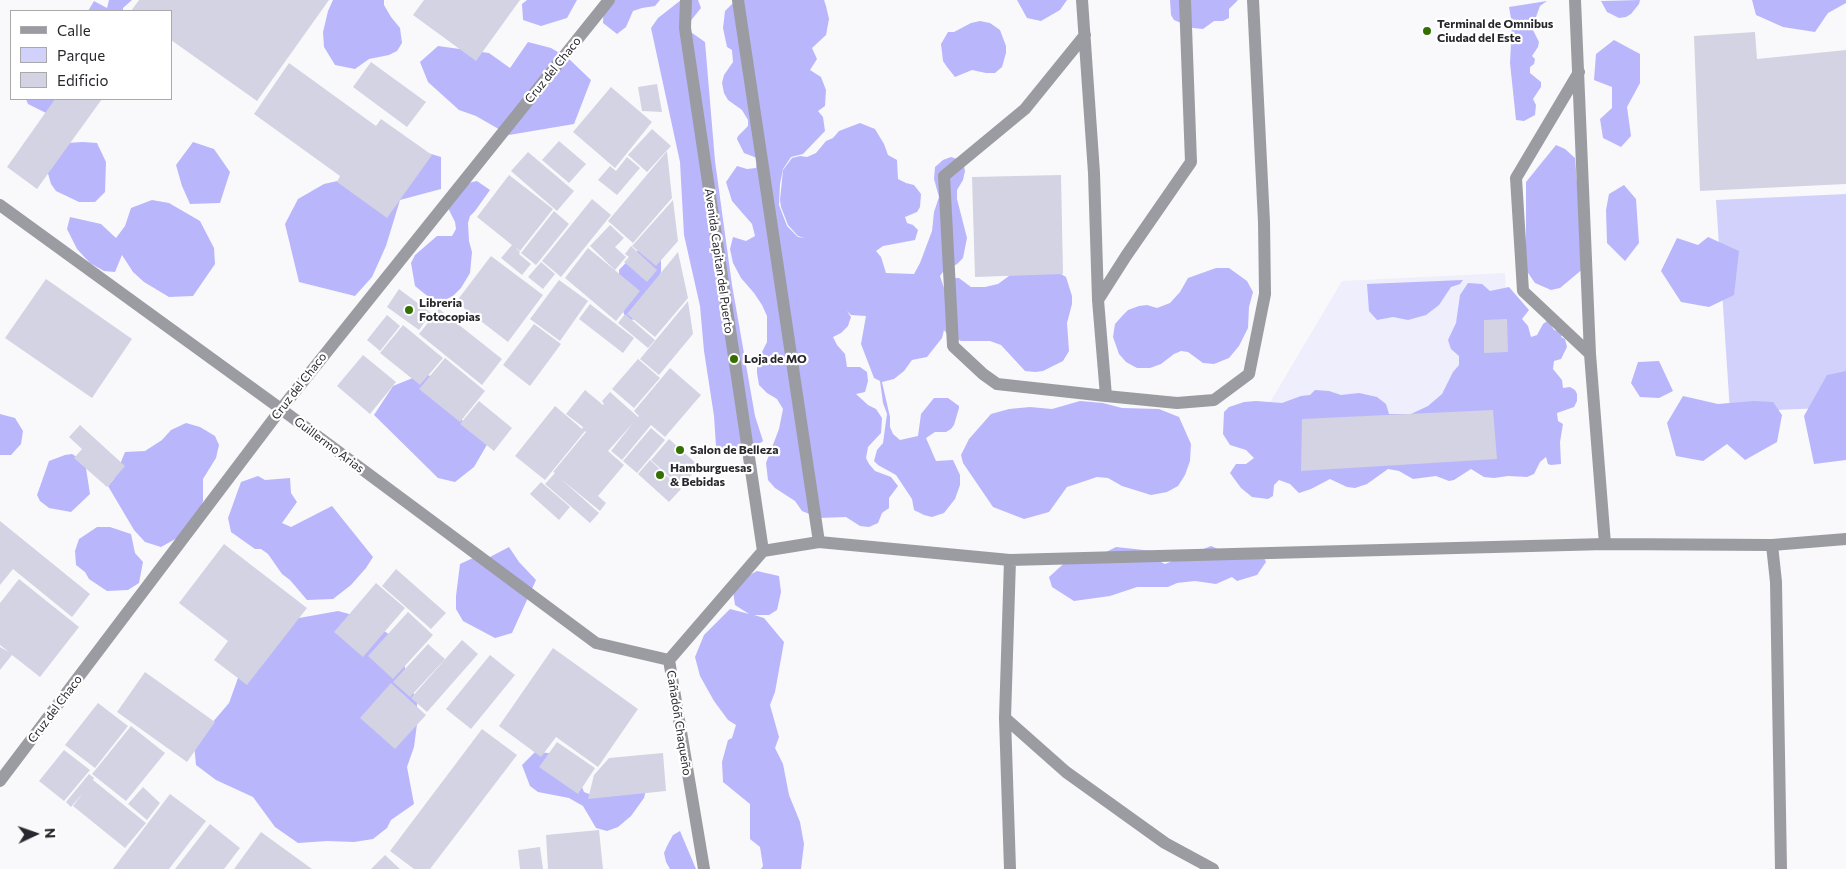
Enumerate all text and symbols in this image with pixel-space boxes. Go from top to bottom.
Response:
legend [10,10,172,100]
place label: Terminal de Omnibus Ciudad del Este [1437,17,1553,45]
text: Calle [57,21,91,39]
marker: Terminal de Omnibus Ciudad del Este [1421,25,1433,37]
street label: Cruz del Chaco [522,34,584,106]
text: Parque [57,46,105,64]
text: Edificio [57,71,108,89]
street label: Avenida Capitan del Puerto [702,187,736,335]
place label: Libreria Fotocopias [419,296,480,324]
marker: Libreria Fotocopias [403,304,415,316]
street label: Cruz del Chaco [268,350,330,422]
place label: Loja de MO [744,352,807,366]
marker: Loja de MO [728,353,740,365]
street label: Guillermo Arias [291,414,367,476]
place label: Salon de Belleza [690,443,778,457]
marker: Salon de Belleza [674,444,686,456]
place label: Hamburguesas & Bebidas [670,461,752,489]
marker: Hamburguesas & Bebidas [654,469,666,481]
street label: Cañadóñ Chaqueño [664,669,694,777]
street label: Cruz del Chaco [25,672,85,746]
north arrow [10,809,60,859]
text: N [42,828,59,839]

